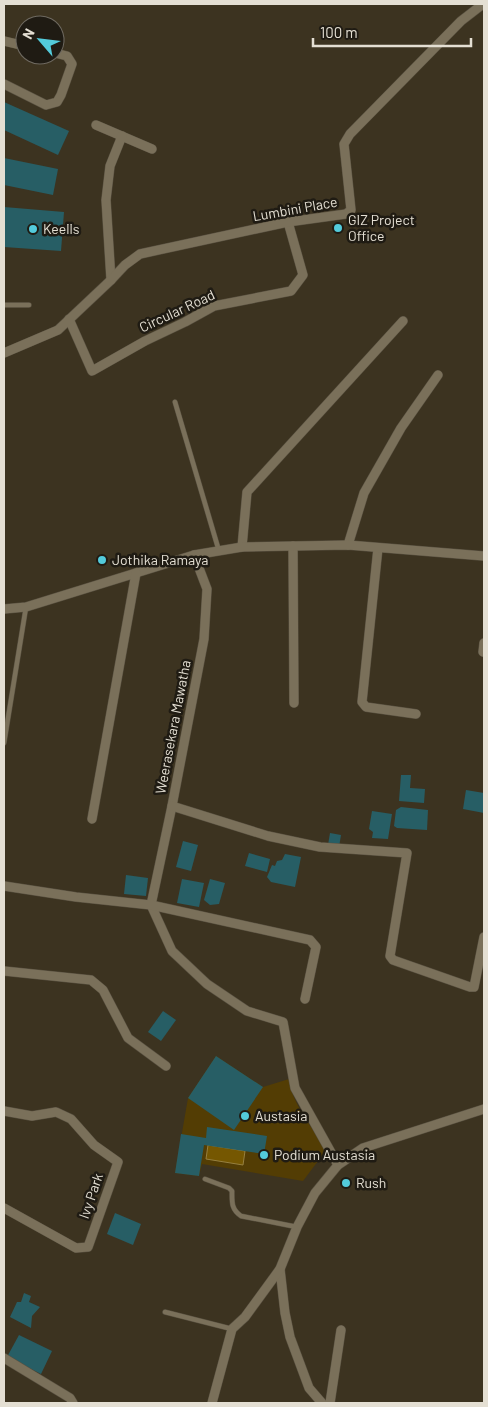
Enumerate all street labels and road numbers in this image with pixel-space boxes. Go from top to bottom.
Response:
street label: Lumbini Place [251,193,338,224]
street label: Circular Road [136,286,217,335]
street label: Weerasekara Mawatha [151,659,194,795]
street label: Ivy Park [75,1171,106,1221]

